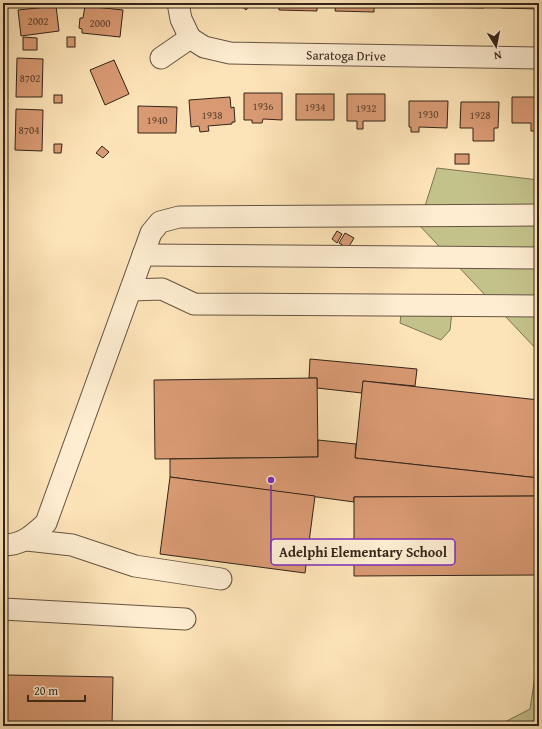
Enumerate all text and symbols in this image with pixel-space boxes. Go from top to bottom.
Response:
house number: 2002 [27,13,49,29]
house number: 2000 [89,15,111,31]
north arrow [476,26,516,66]
street label: Saratoga Drive [306,45,386,66]
text: N [492,47,503,64]
house number: 8702 [19,70,41,86]
house number: 1936 [252,98,274,114]
house number: 1934 [304,99,326,115]
house number: 1932 [355,100,377,116]
house number: 1930 [417,106,439,122]
house number: 1938 [201,107,223,123]
house number: 1928 [469,107,491,123]
house number: 1940 [146,112,168,128]
house number: 8704 [18,122,40,138]
callout: Adelphi Elementary School [271,539,455,565]
text: Adelphi Elementary School [279,542,448,562]
scale bar [28,677,85,703]
text: 20 m [34,682,58,699]

